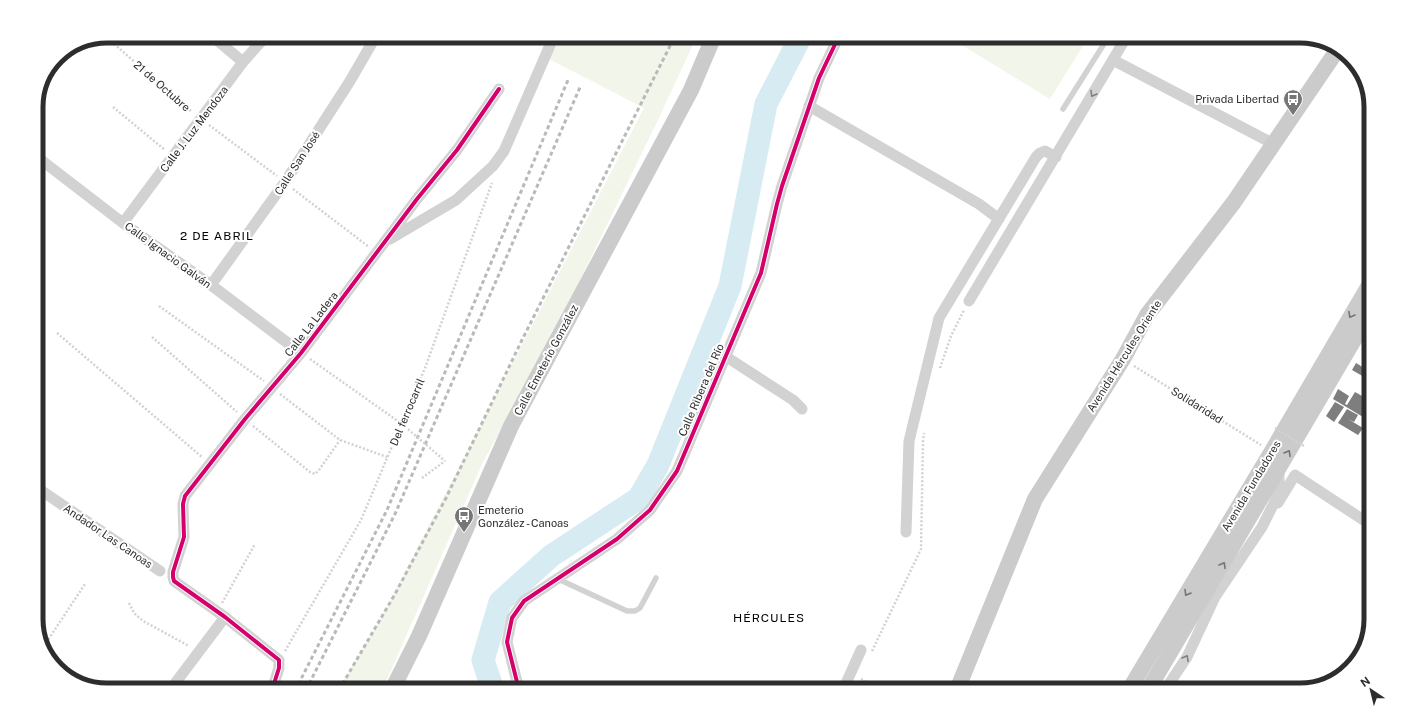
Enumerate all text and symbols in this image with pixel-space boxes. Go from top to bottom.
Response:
street label: 21 de Octubre [132,58,192,114]
street label: Calle J. Luz Mendoza [158,84,230,174]
bus stop icon: Privada Libertad [1282,88,1304,116]
one-way arrow [1090,90,1097,97]
place label: Privada Libertad [1195,93,1279,105]
street label: Calle San José [272,129,322,197]
street label: Calle Ignacio Galván [123,220,213,290]
district label: 2 DE ABRIL [180,229,254,243]
street label: Calle La Ladera [282,289,340,359]
street label: Avenida Hércules Oriente [1085,298,1163,414]
street label: Calle Emeterio González [512,303,580,417]
one-way arrow [1349,311,1356,318]
street label: Calle Ribera del Río [676,342,726,438]
street label: Del ferrocarril [387,377,427,447]
street label: Solidaridad [1169,384,1225,426]
street label: Avenida Fundadores [1219,438,1283,534]
one-way arrow [1284,450,1291,457]
street label: Andador Las Canoas [61,502,155,570]
place label: Emeterio González - Canoas [478,504,569,529]
bus stop icon: Emeterio González - Canoas [453,505,475,533]
one-way arrow [1218,562,1225,569]
one-way arrow [1185,589,1192,596]
district label: HÉRCULES [733,611,805,625]
one-way arrow [1182,655,1189,662]
north arrow [1351,670,1391,710]
text: N [1358,674,1372,689]

